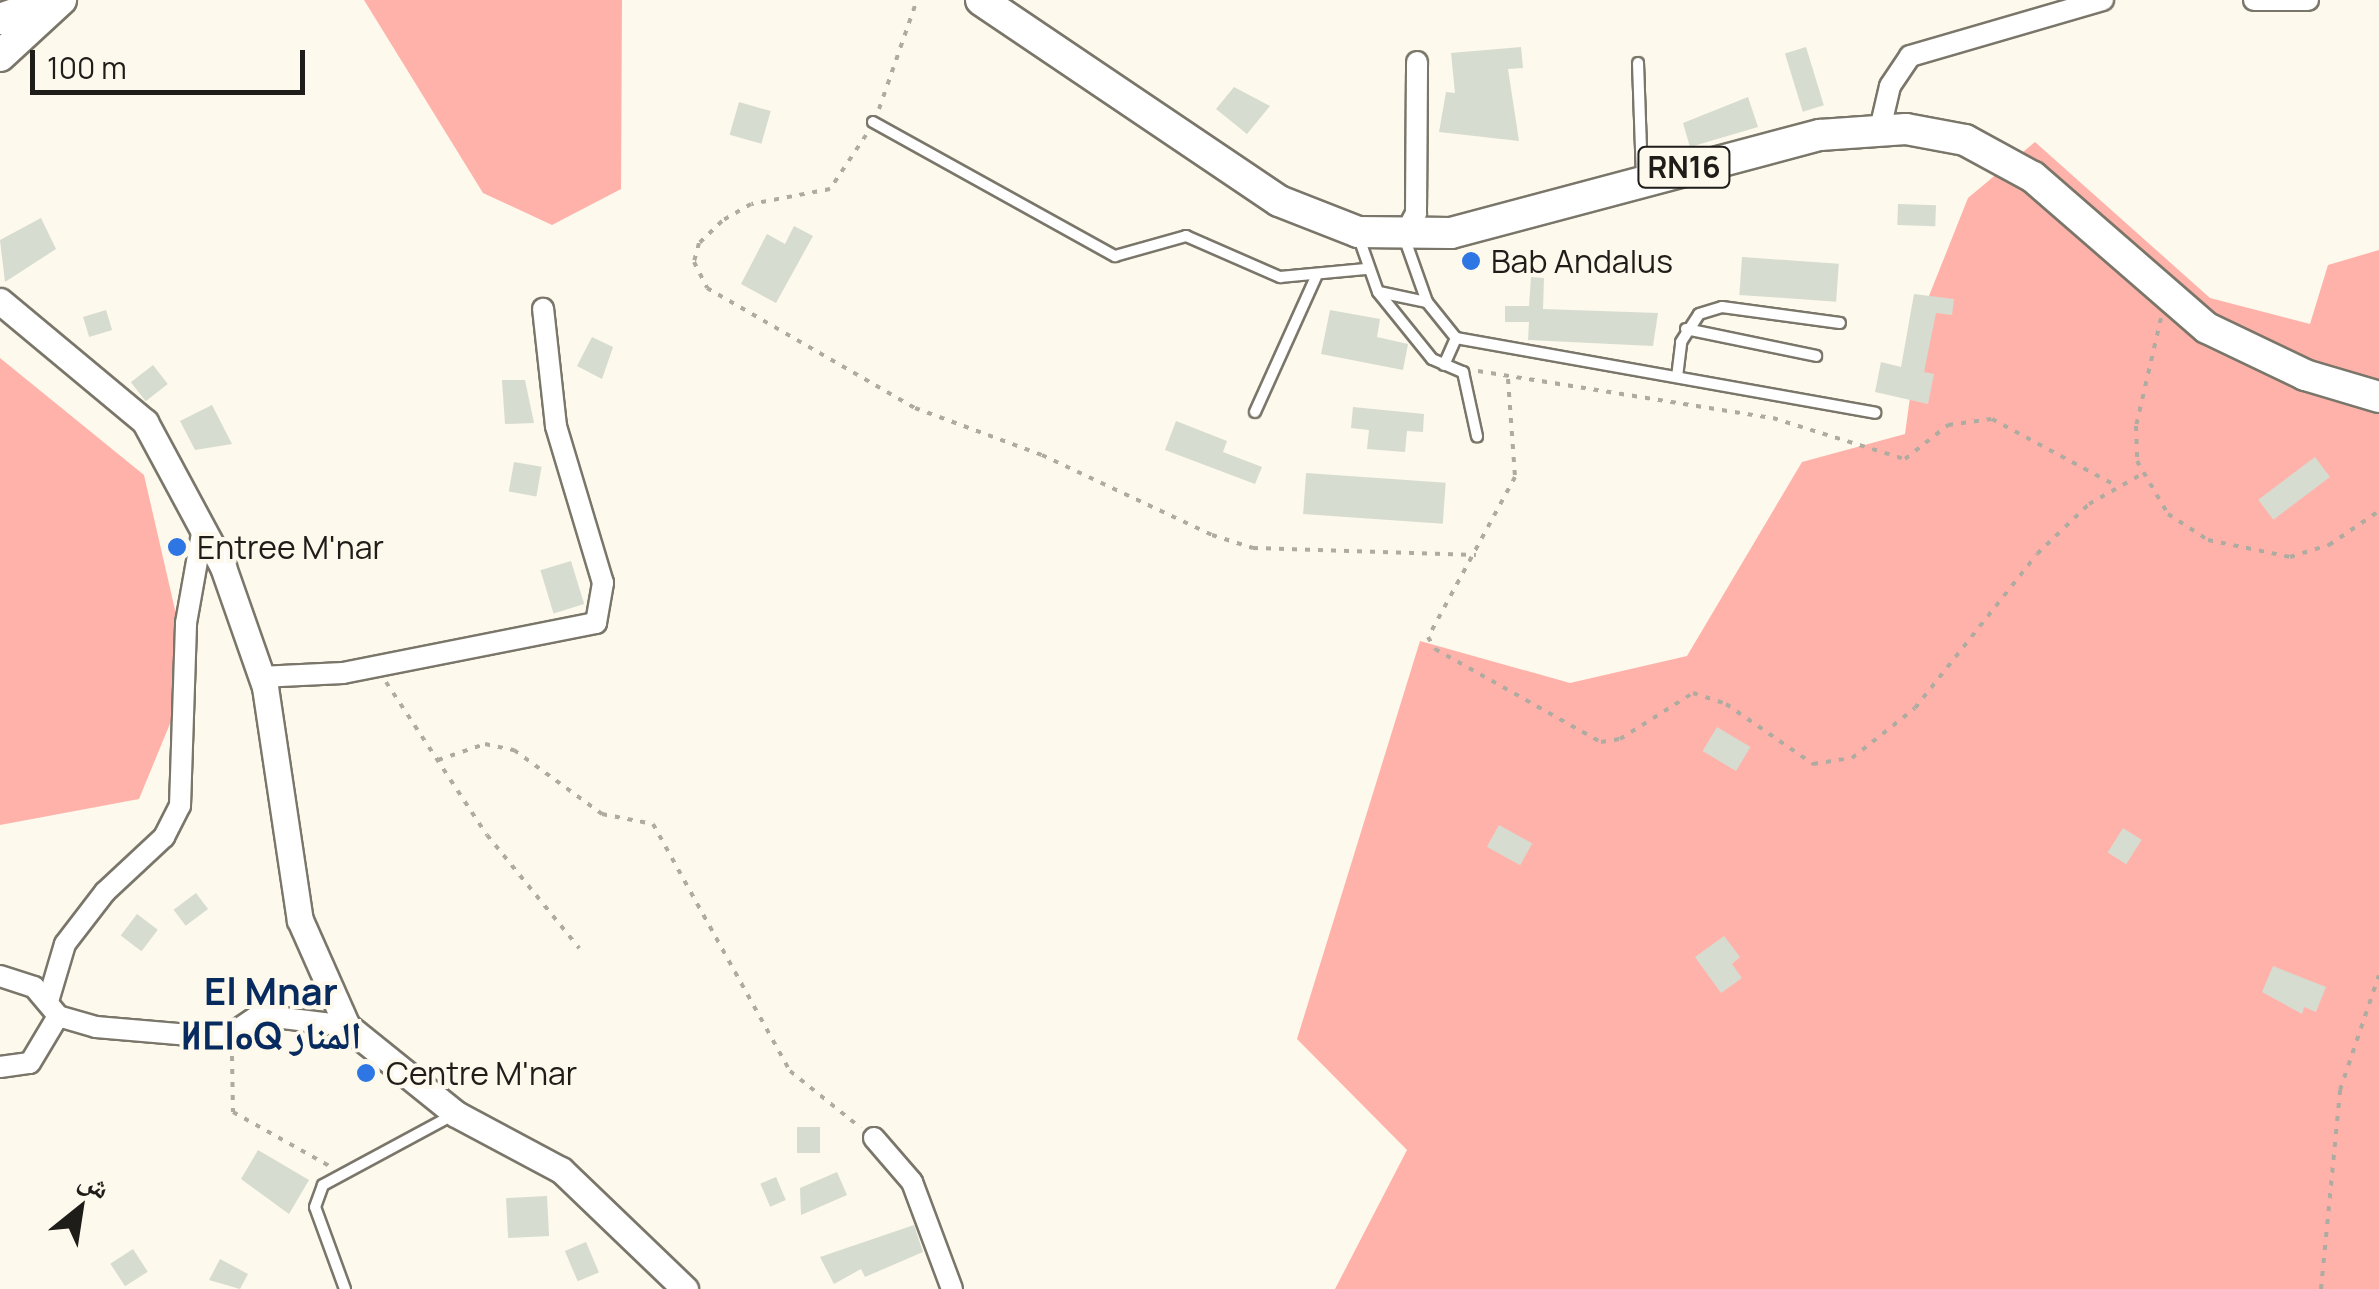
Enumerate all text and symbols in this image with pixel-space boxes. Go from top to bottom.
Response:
scale bar [35,30,310,92]
text: 100 m [47,47,127,88]
road number: RN16 [1636,142,1732,192]
place label: Bab Andalus [1491,242,1673,280]
marker: Bab Andalus [1460,250,1482,272]
place label: Entree M'nar [197,528,384,566]
marker: Entree M'nar [166,536,188,558]
district label: El Mnar ⵍⵎⵏⴰⵕ المنار [181,968,361,1058]
place label: Centre M'nar [386,1054,577,1092]
marker: Centre M'nar [355,1062,377,1084]
north arrow [30,1159,130,1259]
text: ش [73,1159,117,1207]

